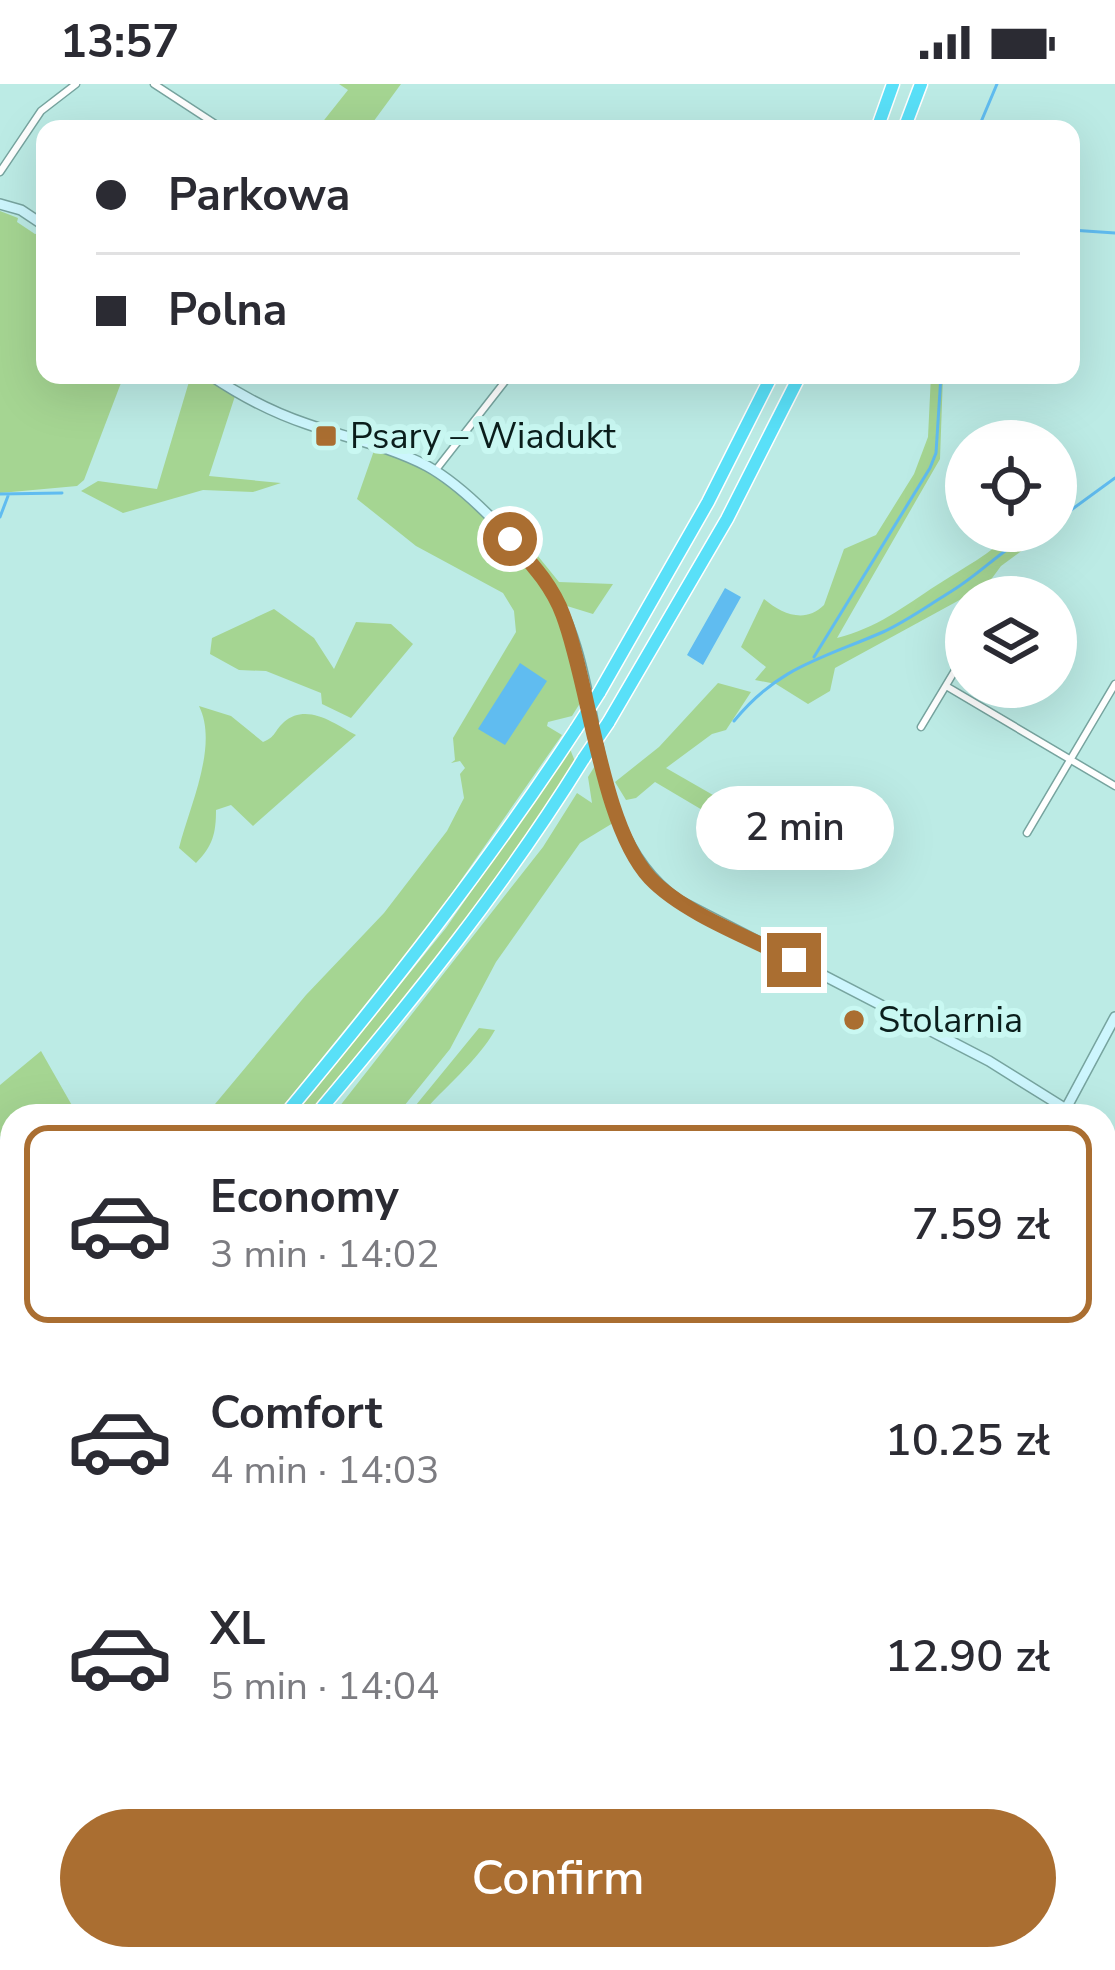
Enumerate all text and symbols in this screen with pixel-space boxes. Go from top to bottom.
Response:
text: 13:57 [60,12,179,73]
text: Parkowa [168,165,350,226]
text: Polna [168,280,287,341]
place label: Psary – Wiadukt [350,412,616,461]
map controls [945,420,1077,708]
button: locate [945,420,1077,552]
marker: Psary – Wiadukt [313,423,339,449]
route start [483,512,537,566]
button: layers [945,576,1077,708]
callout: 2 min [695,786,893,870]
text: 2 min [745,801,845,854]
route end [767,933,821,987]
place label: Stolarnia [878,996,1023,1045]
marker: Stolarnia [841,1007,867,1033]
text: Economy [210,1167,399,1228]
icon: car [66,1170,174,1278]
text: 7.59 zł [912,1194,1050,1255]
text: 3 min · 14:02 [210,1228,439,1281]
text: Comfort [210,1383,382,1444]
icon: car [66,1386,174,1494]
text: 10.25 zł [885,1410,1050,1471]
text: 4 min · 14:03 [210,1444,439,1497]
text: XL [210,1599,266,1660]
icon: car [66,1602,174,1710]
text: 12.90 zł [885,1626,1050,1687]
text: 5 min · 14:04 [210,1660,439,1713]
button: Confirm [60,1809,1056,1947]

